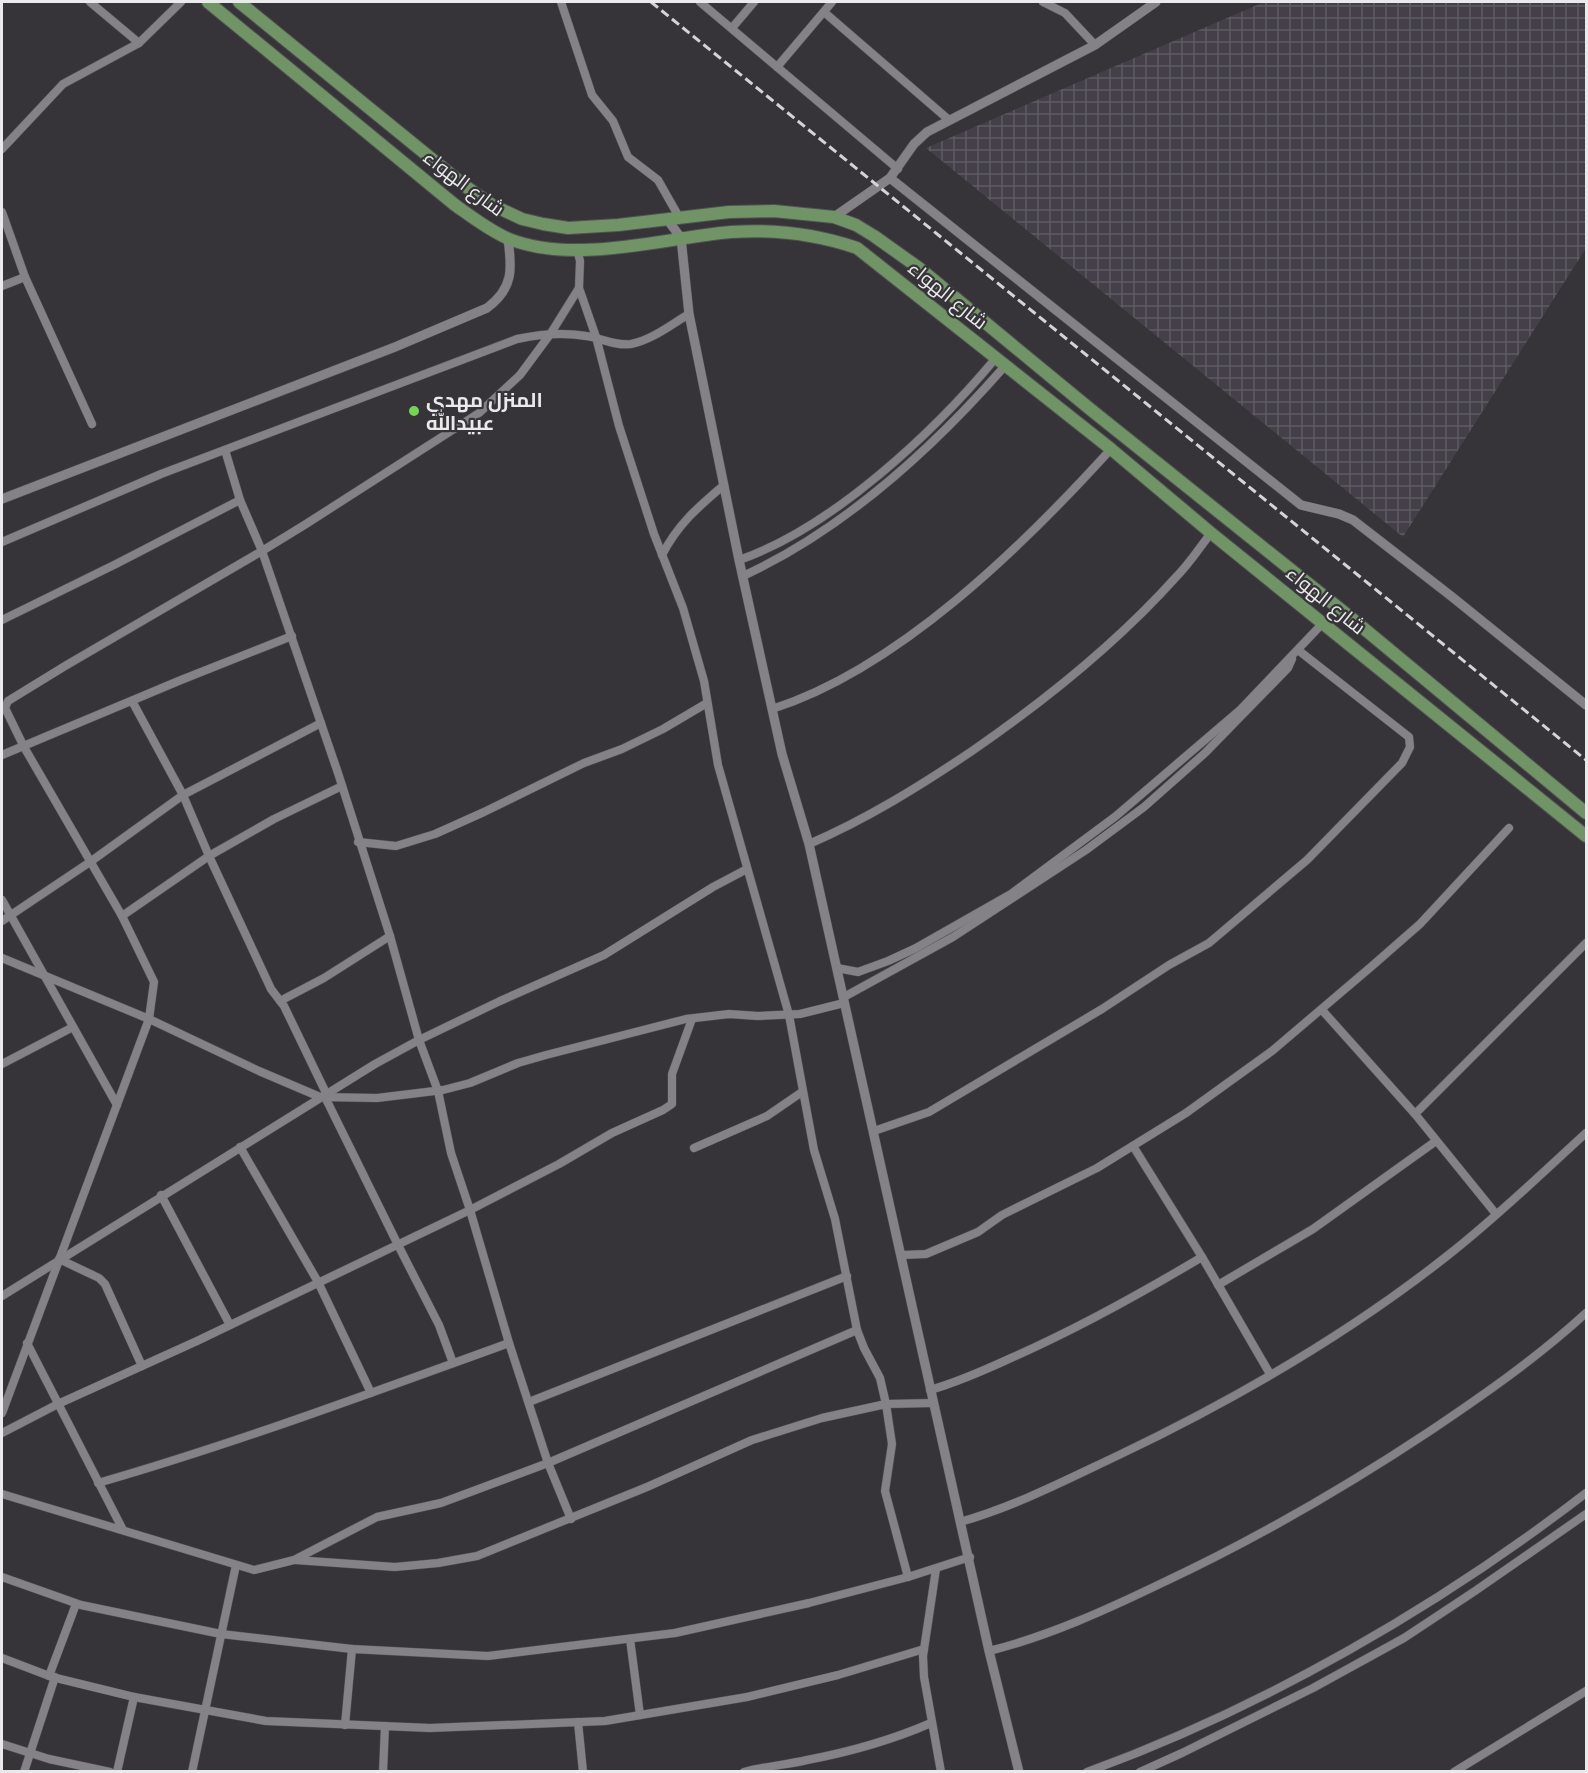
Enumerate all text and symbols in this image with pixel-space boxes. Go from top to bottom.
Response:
street label: شارع الهواء [417,146,509,223]
street label: شارع الهواء [902,256,992,336]
place label: المنزل مهدي عبيدالله [426,389,543,435]
marker: المنزل مهدي عبيدالله [407,404,421,418]
street label: شارع الهواء [1280,561,1370,641]

